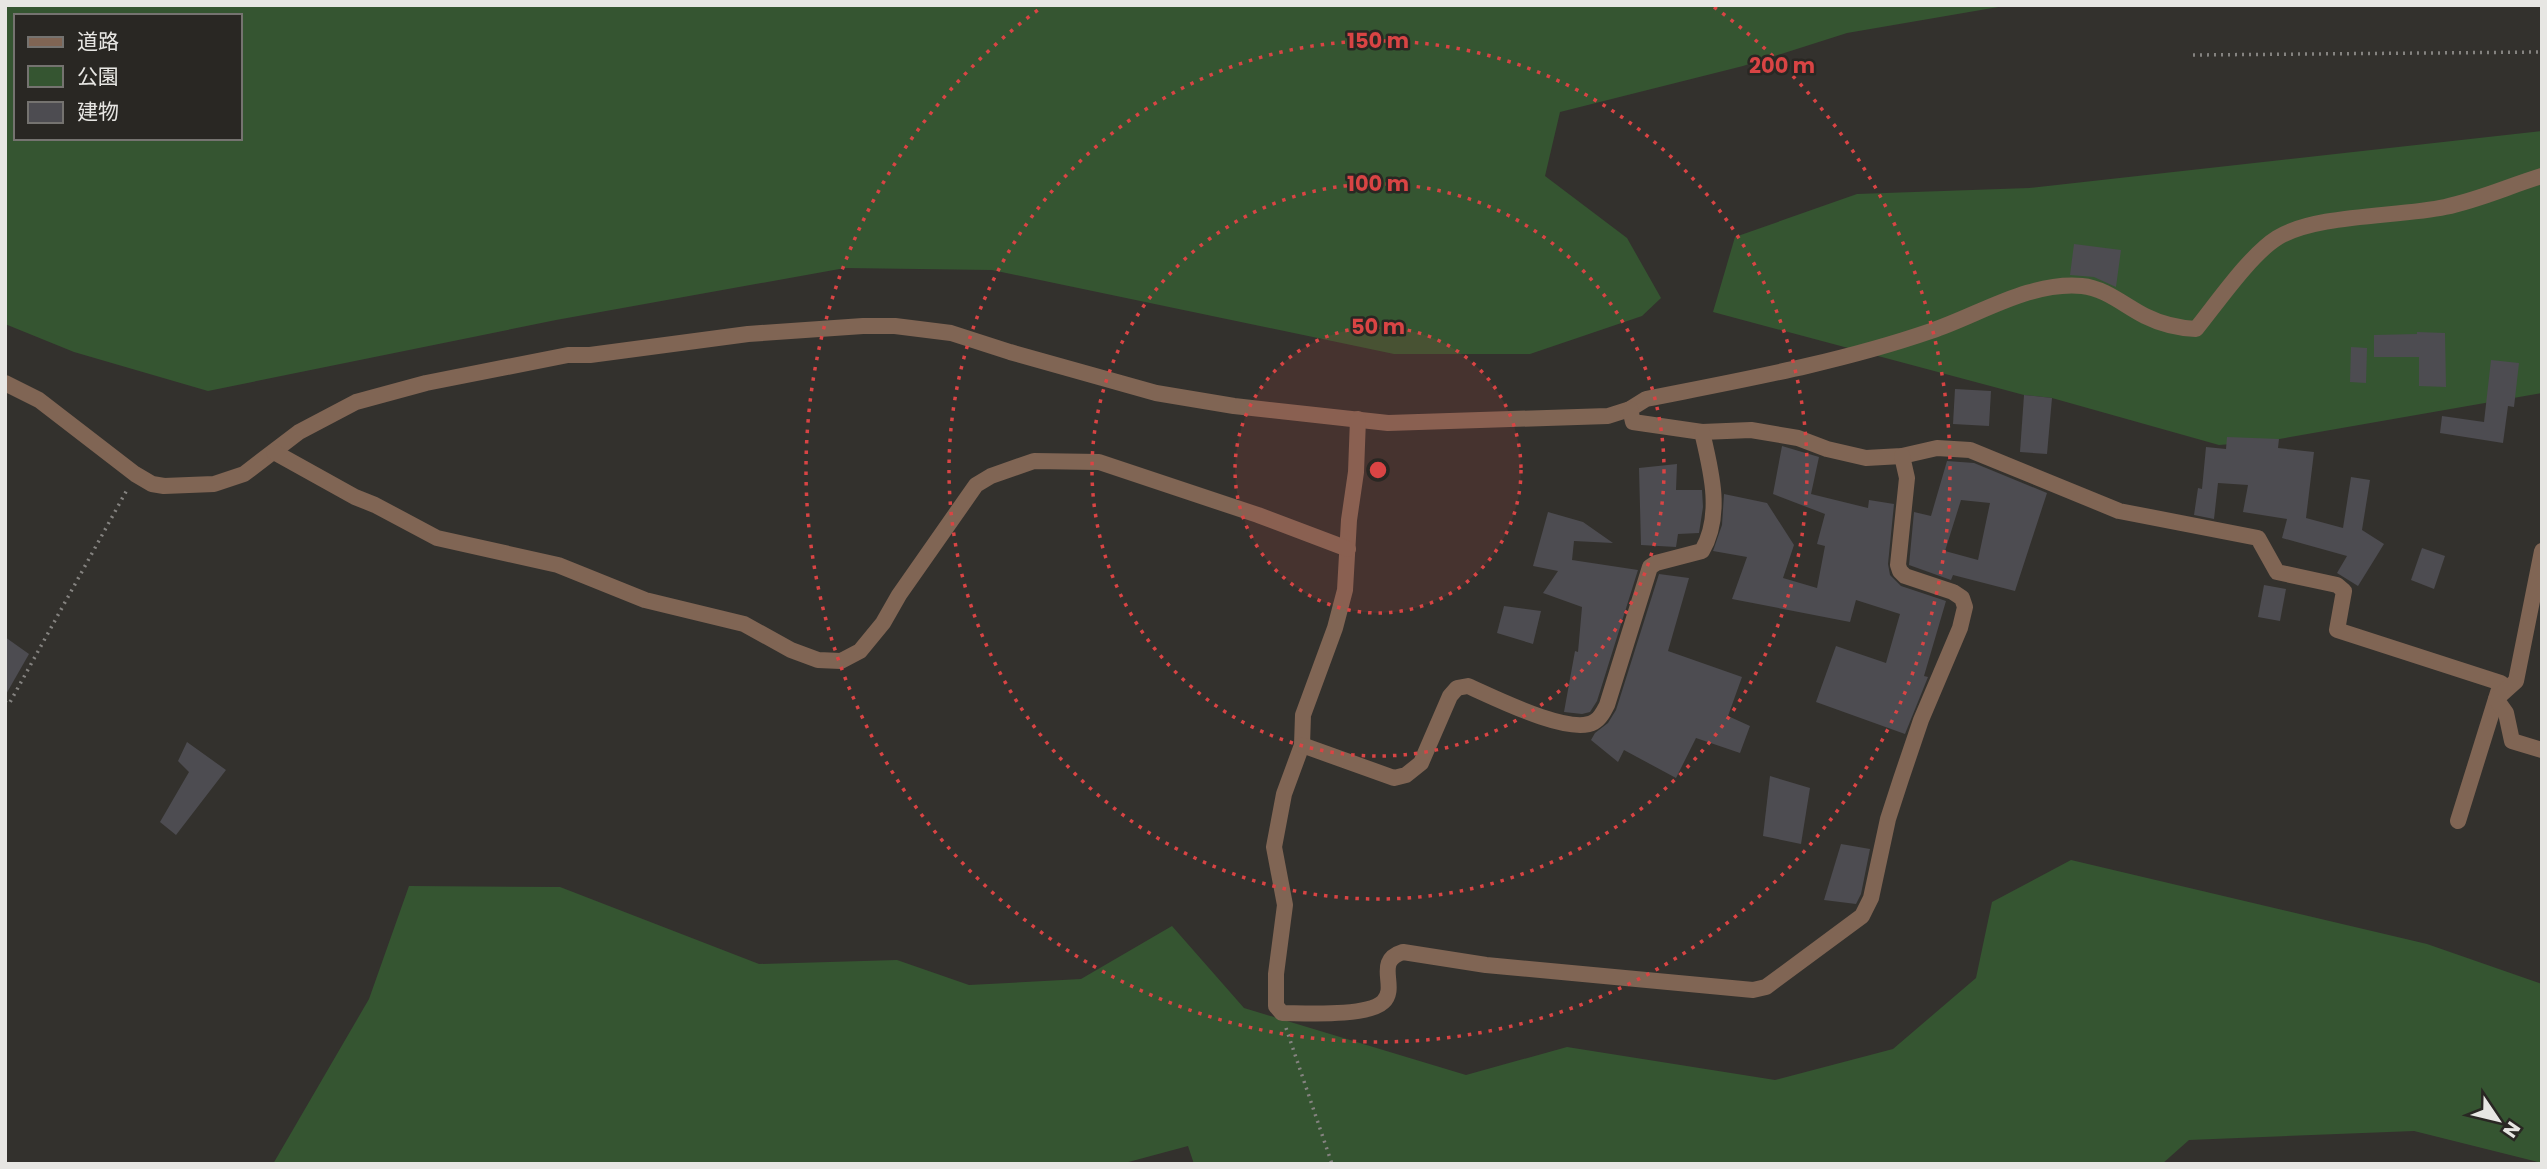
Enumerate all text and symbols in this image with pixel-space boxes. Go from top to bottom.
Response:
legend [14,14,242,140]
text: 150 m [1347,26,1409,55]
text: 道路 [77,27,119,56]
text: 200 m [1749,51,1815,80]
text: 公園 [77,62,119,91]
text: 建物 [77,97,119,126]
text: 100 m [1347,169,1409,198]
text: 50 m [1351,312,1405,341]
centre of rings [1366,458,1390,482]
north arrow [2463,1085,2533,1155]
text: N [2496,1116,2527,1143]

